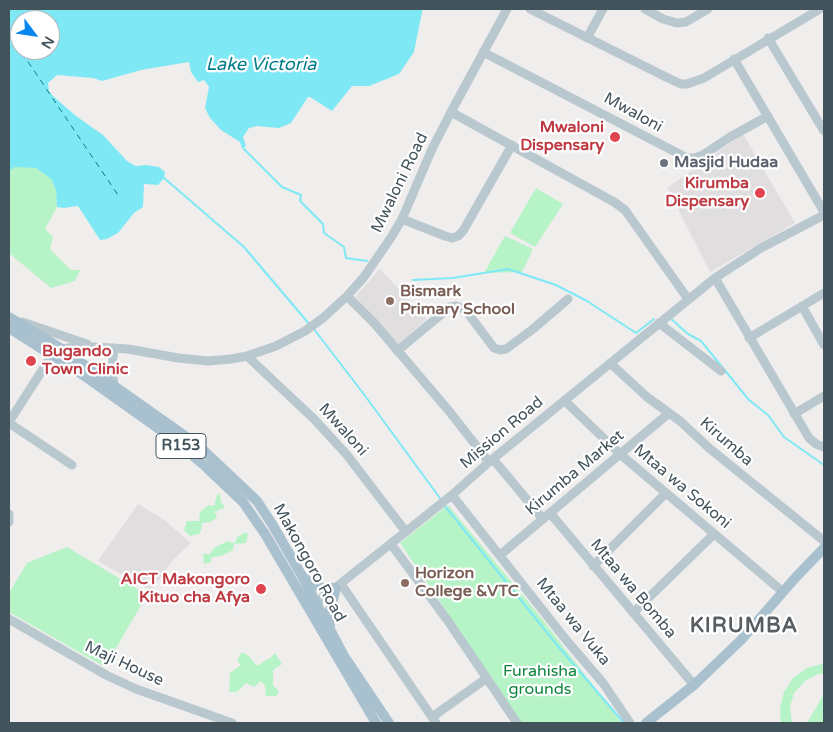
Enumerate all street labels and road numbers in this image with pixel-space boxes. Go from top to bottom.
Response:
street label: Mwaloni [600,89,666,137]
street label: Mwaloni Road [368,130,432,236]
street label: Mission Road [457,393,547,473]
street label: Mwaloni [314,400,372,460]
street label: Kirumba [695,414,757,470]
street label: Kirumba Market [522,426,628,520]
road number: R153 [156,434,206,458]
street label: Mtaa wa Sokoni [630,441,734,533]
street label: Makongoro Road [269,500,349,626]
street label: Mtaa wa Bomba [586,535,680,643]
street label: Mtaa wa Vuka [532,574,614,670]
street label: Maji House [82,637,166,691]

